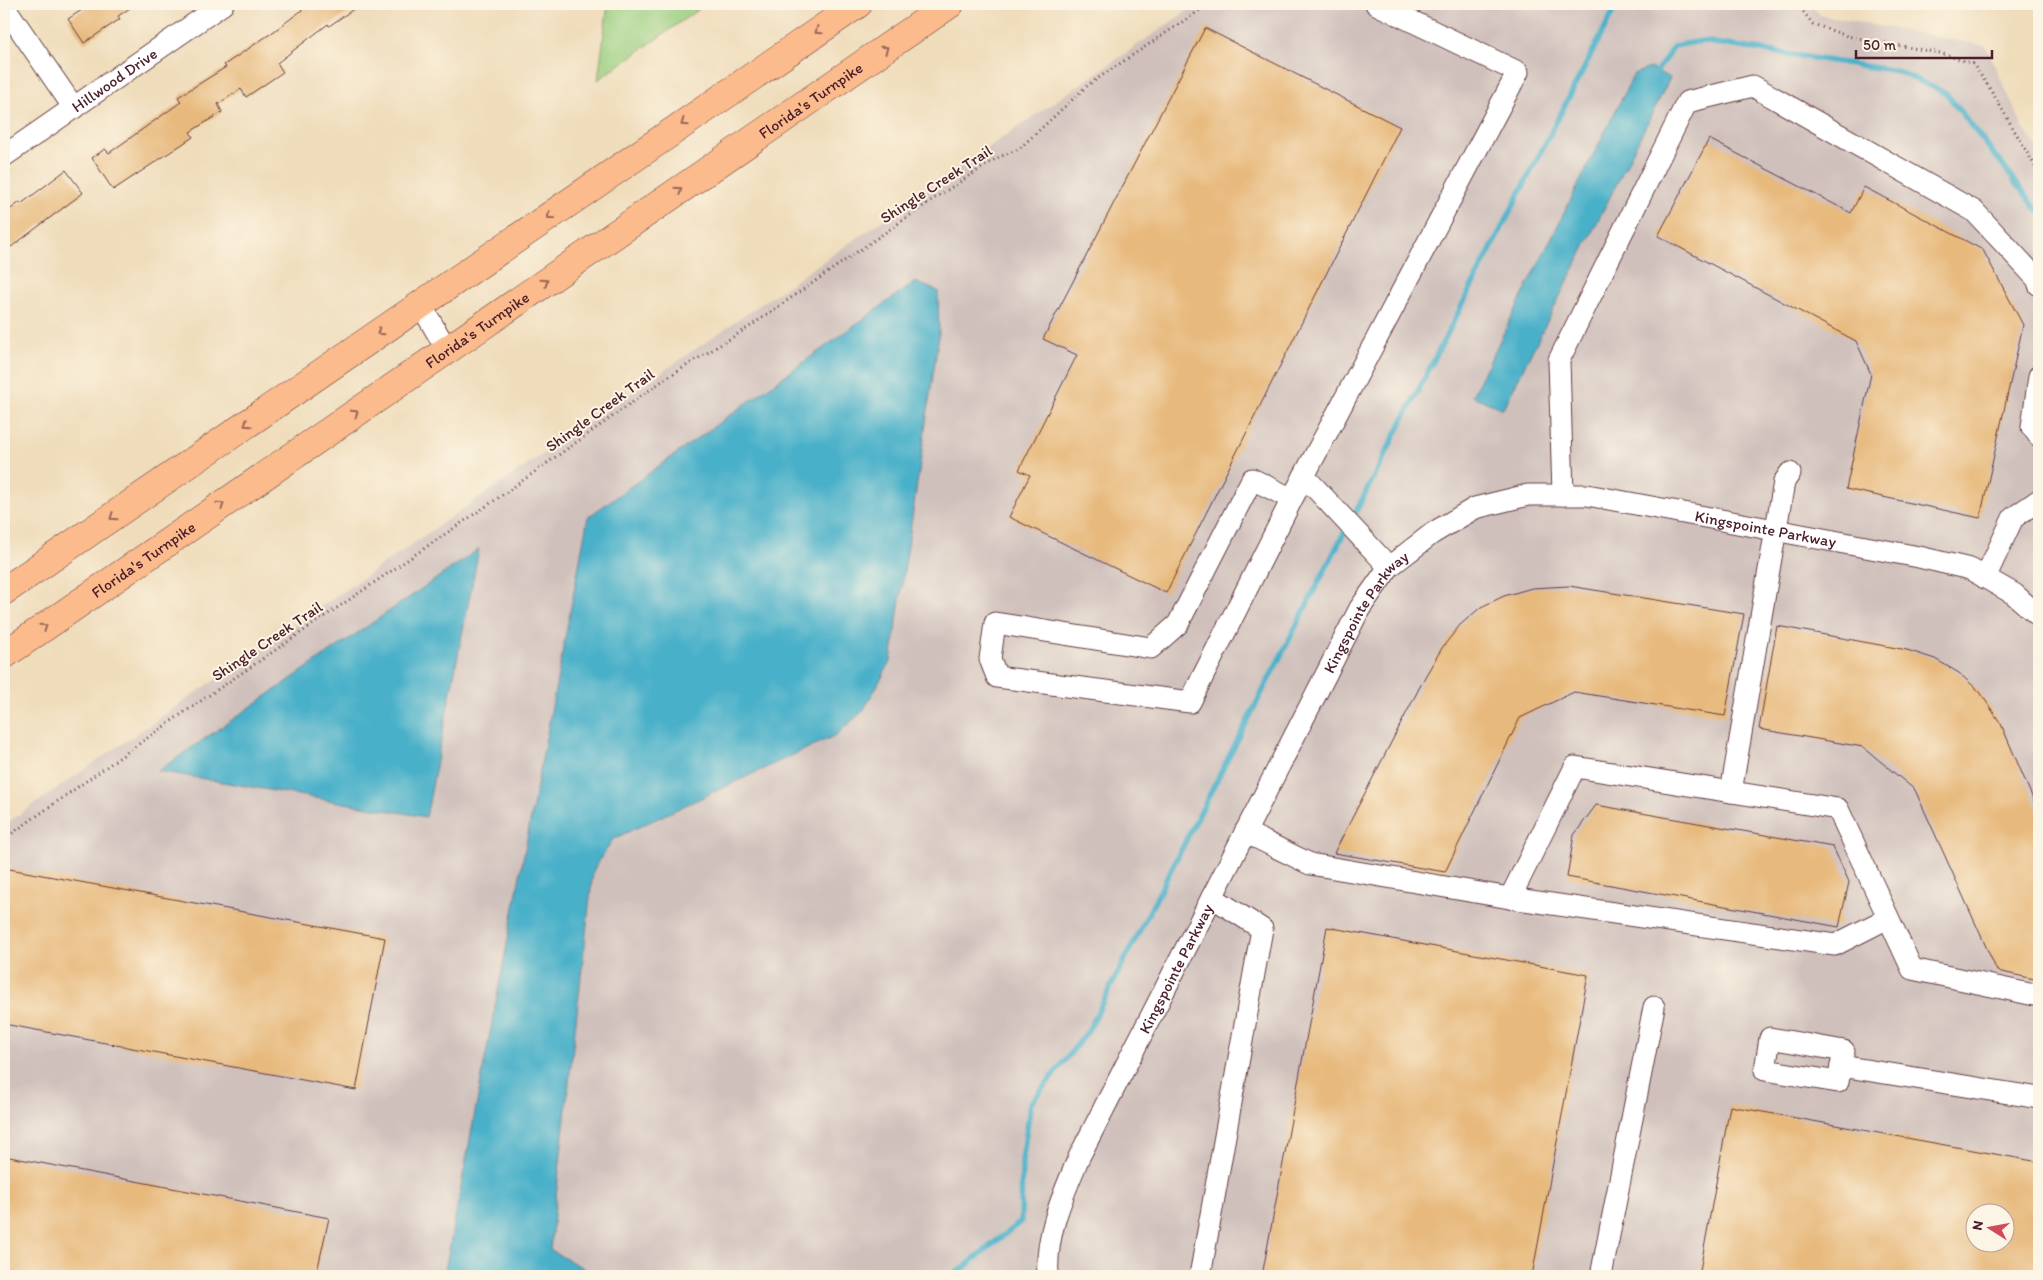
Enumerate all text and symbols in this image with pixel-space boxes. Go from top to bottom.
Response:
one-way arrow [814,25,824,34]
scale bar [1856,28,1992,60]
text: 50 m [1863,36,1896,54]
street label: Hillwood Drive [68,43,160,116]
one-way arrow [879,46,889,55]
street label: Florida's Turnpike [755,57,866,142]
one-way arrow [681,117,690,126]
street label: Shingle Creek Trail [877,141,996,227]
one-way arrow [673,187,683,196]
one-way arrow [547,209,556,219]
one-way arrow [539,279,549,288]
street label: Florida's Turnpike [421,287,533,372]
one-way arrow [377,326,386,335]
street label: Shingle Creek Trail [542,364,658,456]
one-way arrow [349,410,359,419]
one-way arrow [243,418,252,428]
one-way arrow [215,502,225,511]
street label: Kingspointe Parkway [1693,506,1838,551]
one-way arrow [109,511,118,520]
street label: Florida's Turnpike [88,517,199,602]
street label: Kingspointe Parkway [1319,546,1412,676]
street label: Shingle Creek Trail [208,597,326,685]
one-way arrow [38,624,48,633]
street label: Kingspointe Parkway [1134,900,1217,1037]
north arrow [1966,1202,2016,1252]
text: N [1968,1219,1987,1232]

